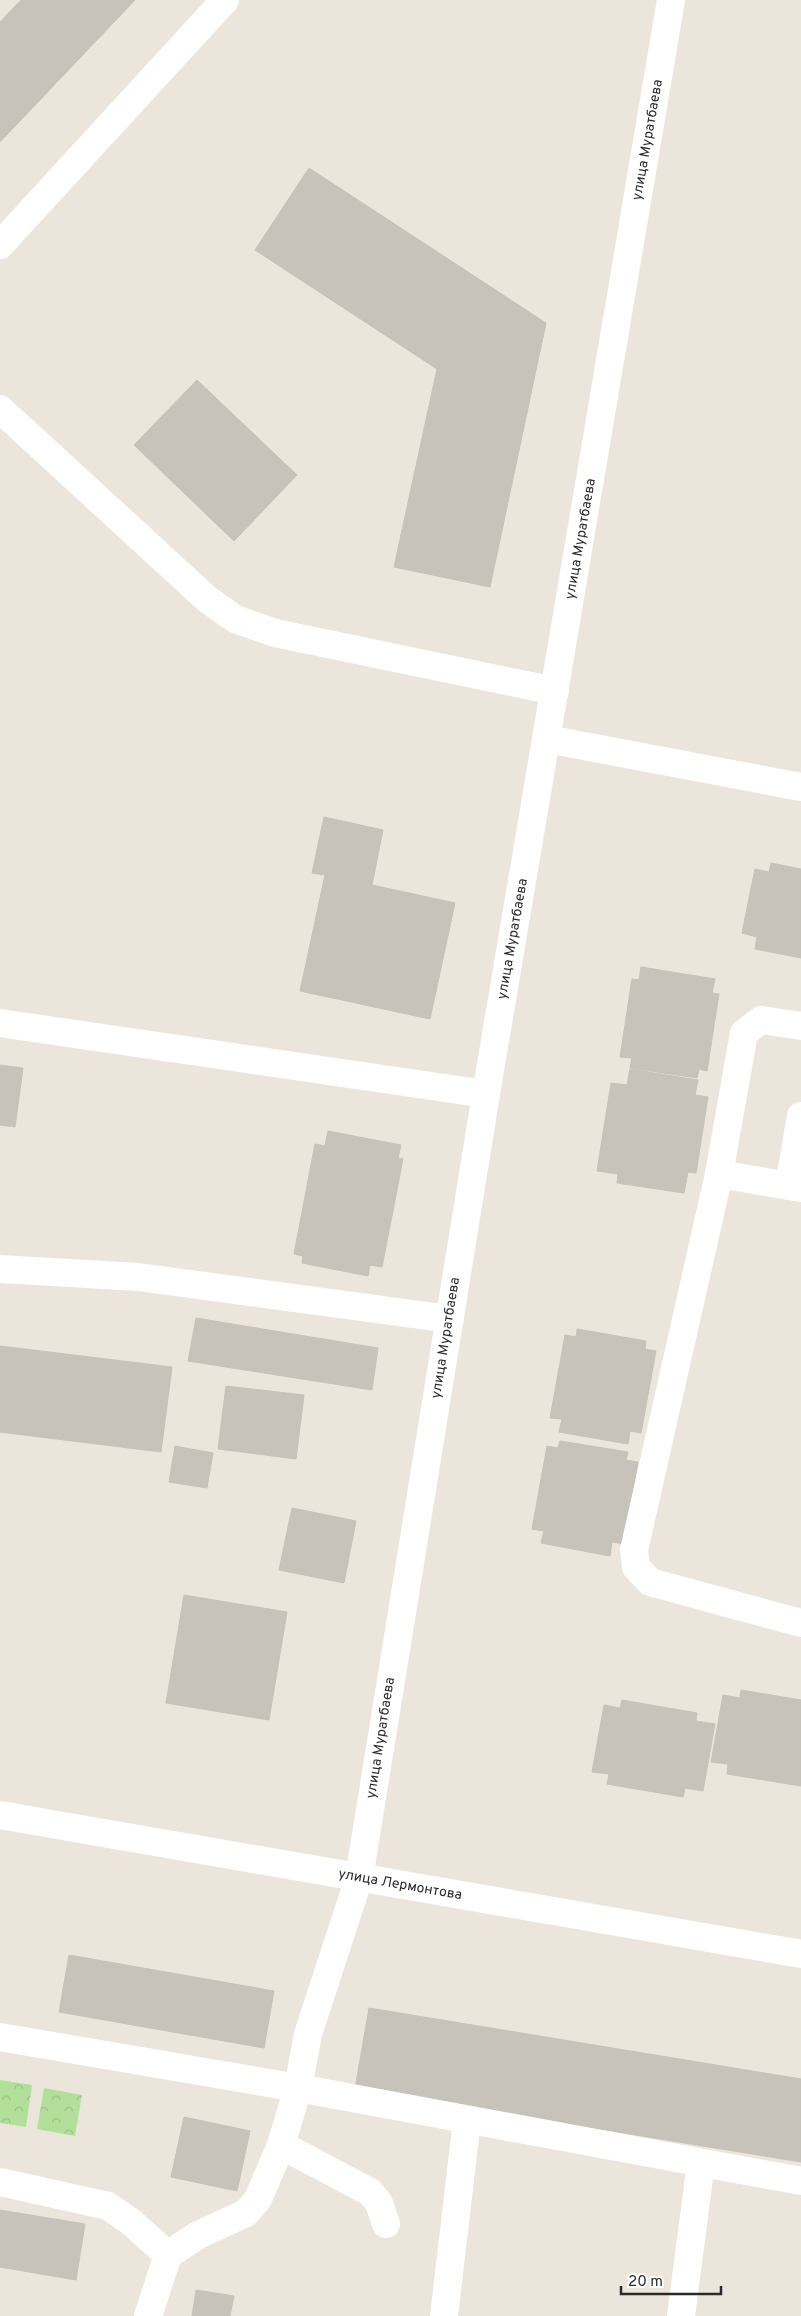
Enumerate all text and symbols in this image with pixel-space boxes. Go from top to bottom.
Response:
street label: улица Муратбаева [629,78,667,202]
street label: улица Муратбаева [562,477,600,601]
street label: улица Муратбаева [494,877,532,1001]
street label: улица Муратбаева [428,1276,464,1400]
street label: улица Муратбаева [363,1676,399,1800]
street label: улица Лермонтова [337,1866,463,1904]
scale bar [621,2264,721,2296]
text: 20 m [628,2273,663,2292]

